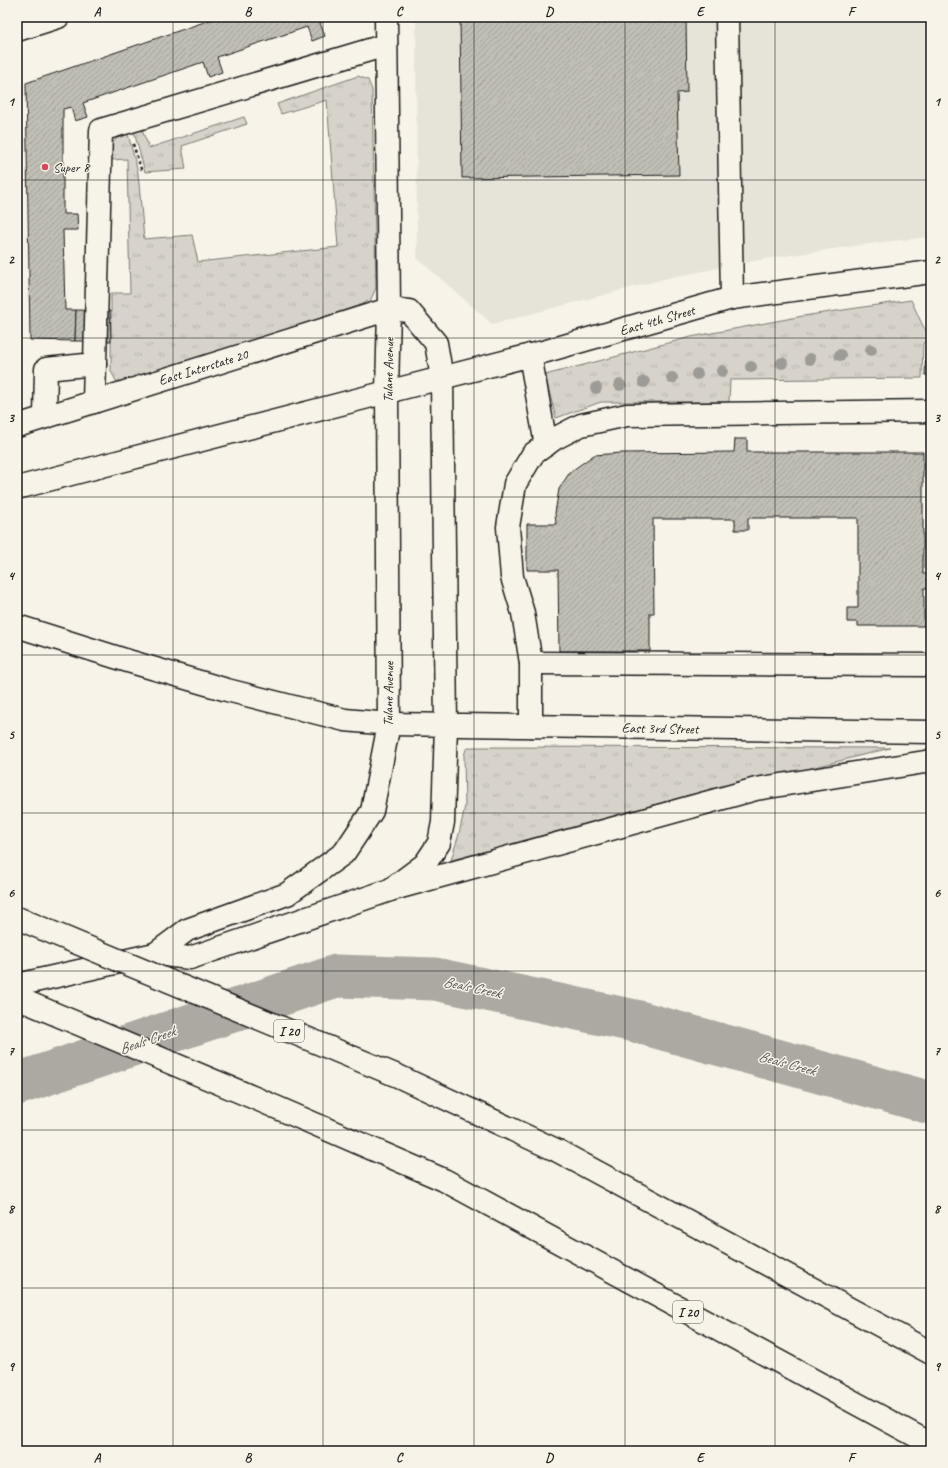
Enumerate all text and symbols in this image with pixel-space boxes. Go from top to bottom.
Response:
text: A [94,4,102,20]
text: B [245,4,253,20]
text: C [396,4,404,20]
text: D [545,4,554,20]
text: E [697,4,706,20]
text: F [848,4,857,20]
text: 1 [8,94,16,110]
text: 1 [934,94,942,110]
place label: Super 8 [53,159,91,176]
marker: Super 8 [40,162,50,172]
text: 2 [8,252,15,268]
text: 2 [934,252,941,268]
street label: East 4th Street [618,301,698,339]
street label: Tulane Avenue [379,336,398,403]
street label: East Interstate 20 [156,345,252,389]
text: 3 [8,410,15,426]
text: 3 [934,410,941,426]
text: 4 [8,568,16,584]
text: 4 [934,568,942,584]
street label: Tulane Avenue [379,660,398,727]
street label: East 3rd Street [621,719,700,738]
text: 5 [8,727,15,743]
text: 5 [934,727,941,743]
text: 6 [8,885,15,901]
text: 6 [934,885,941,901]
water label: Beals Creek [442,972,505,1003]
road number: I 20 [274,1020,304,1042]
water label: Beals Creek [117,1021,180,1059]
text: 7 [8,1043,15,1059]
text: 7 [934,1043,941,1059]
water label: Beals Creek [756,1047,820,1081]
text: 8 [8,1201,16,1217]
text: 8 [934,1201,942,1217]
road number: I 20 [673,1301,703,1323]
text: 9 [8,1359,15,1375]
text: 9 [934,1359,941,1375]
text: A [94,1450,102,1466]
text: B [245,1450,253,1466]
text: C [396,1450,404,1466]
text: D [545,1450,554,1466]
text: E [697,1450,706,1466]
text: F [848,1450,857,1466]

